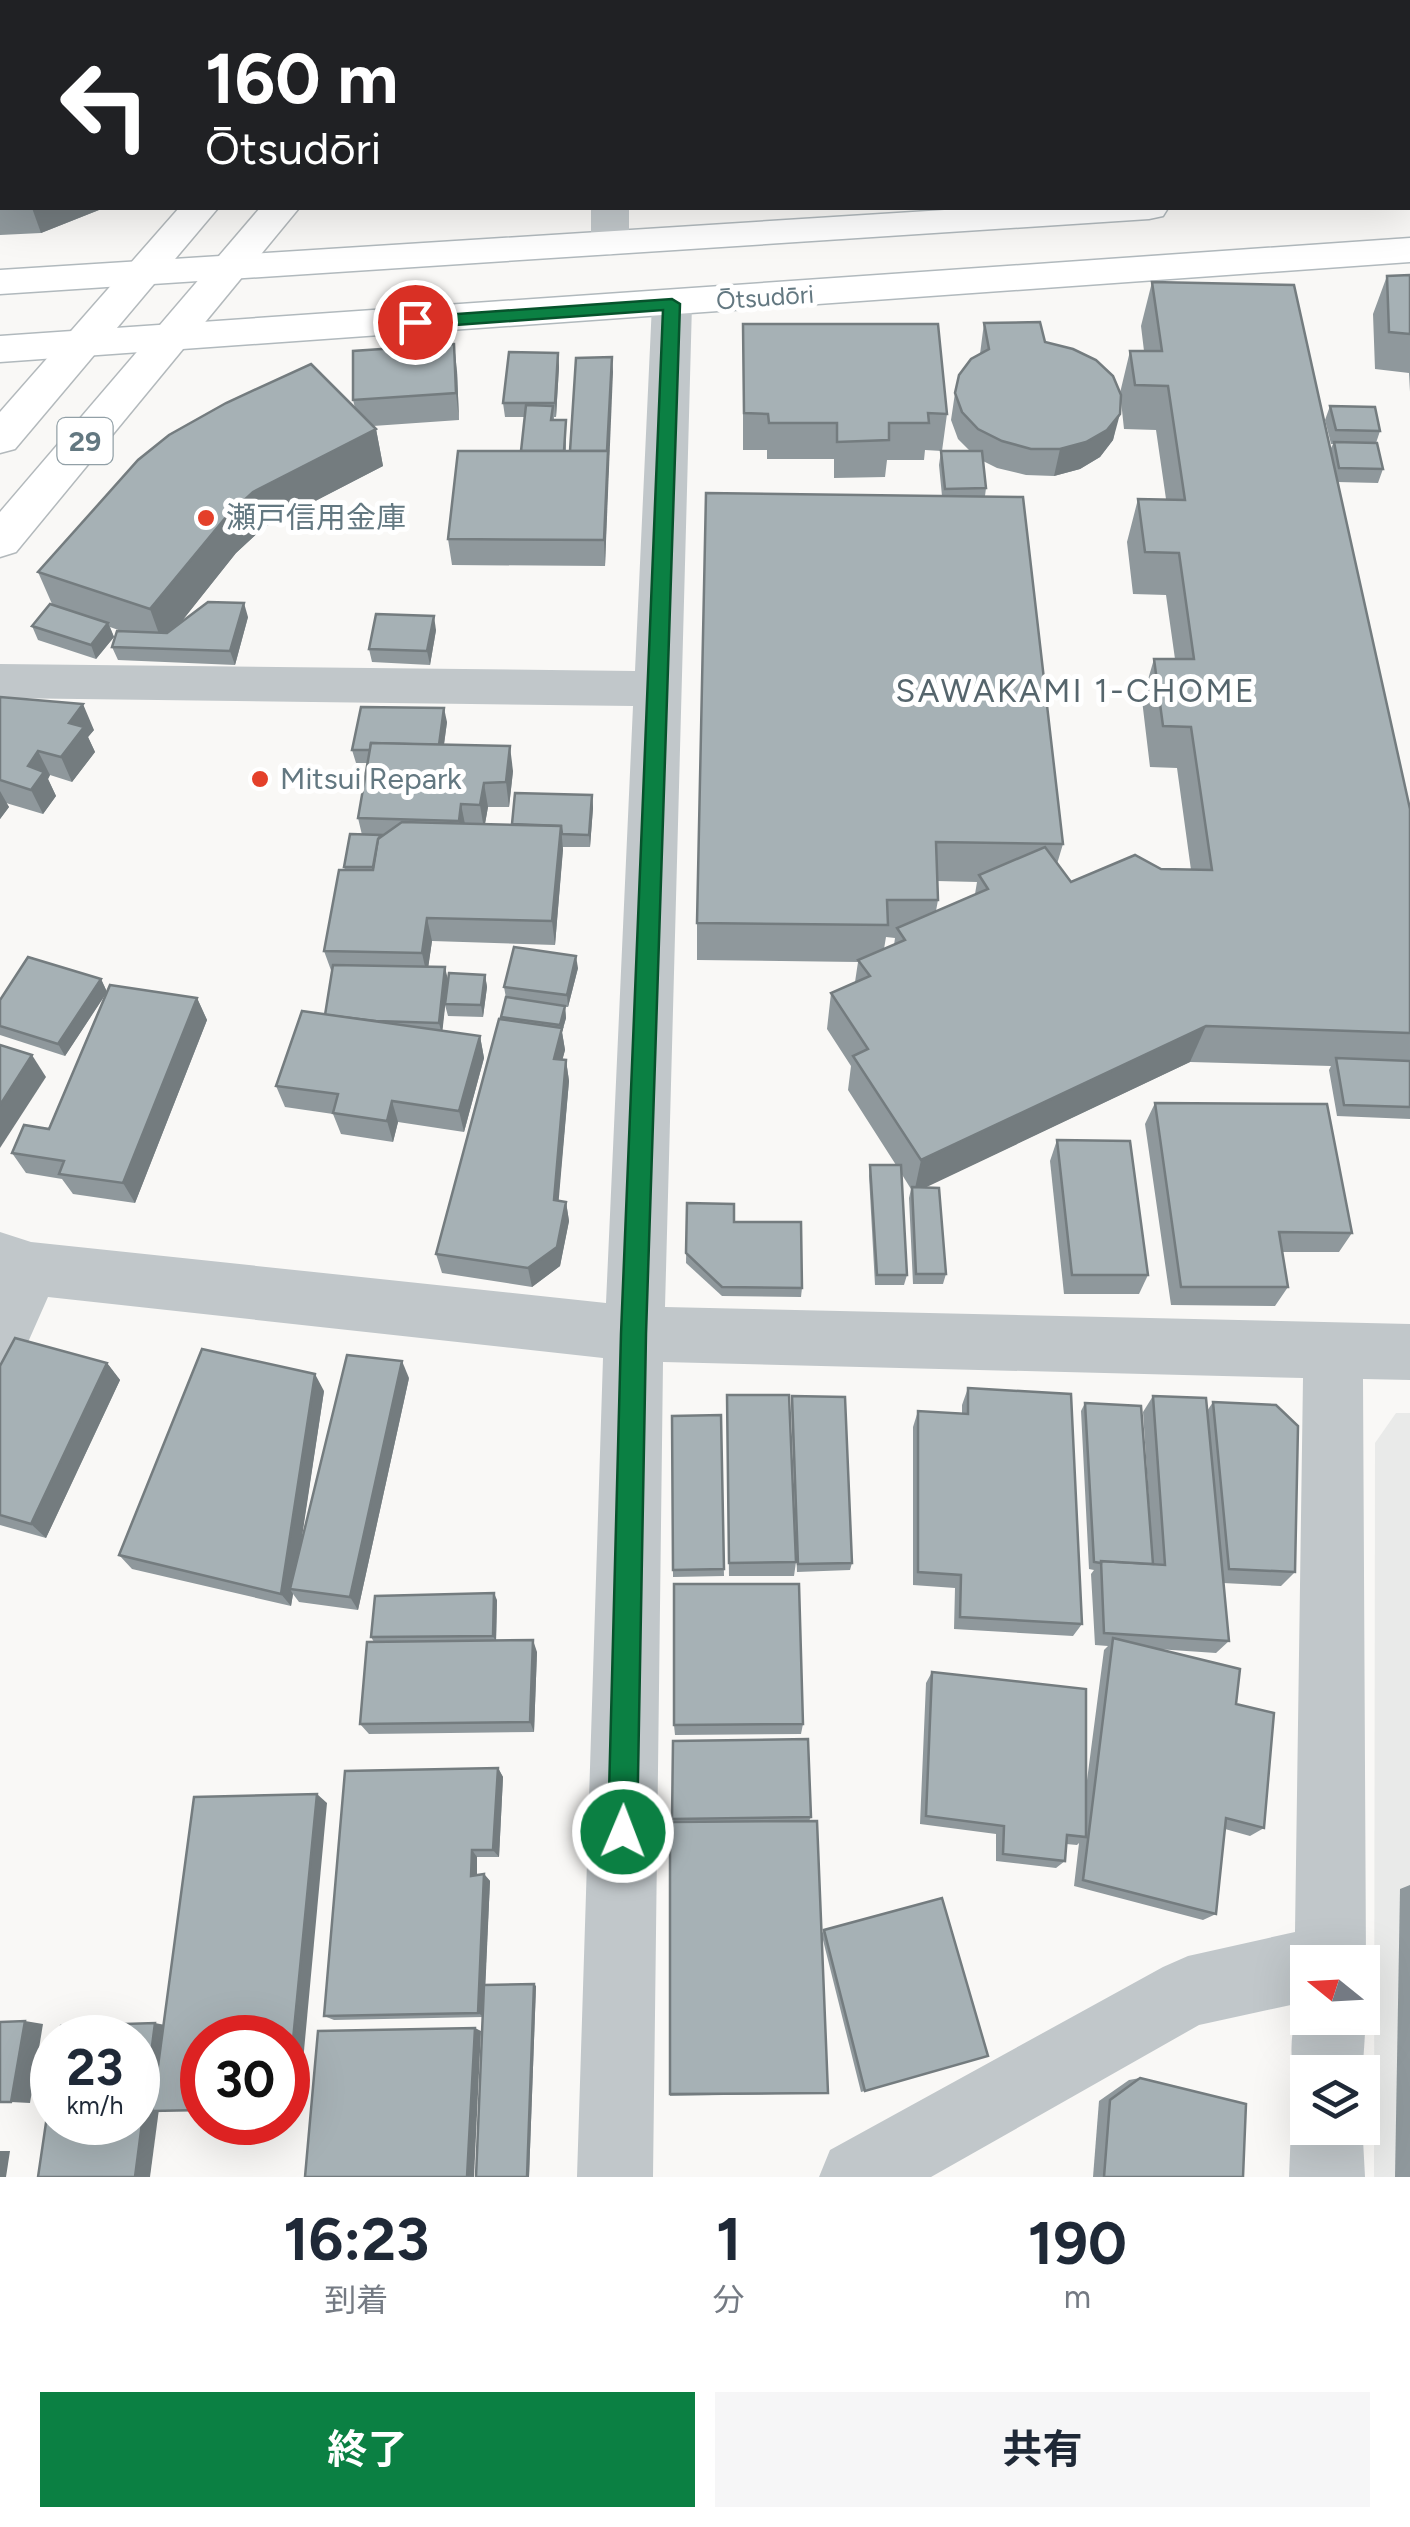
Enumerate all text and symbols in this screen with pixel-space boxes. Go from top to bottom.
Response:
text: 160 m [205,36,398,121]
icon: left [40,40,170,170]
text: Ōtsudōri [205,121,381,175]
street label: Ōtsudōri [715,279,815,315]
pin [373,280,458,365]
icon: arrive [388,295,443,350]
road number: 29 [58,418,112,464]
place label: 瀬戸信用金庫 [226,499,406,536]
marker: 瀬戸信用金庫 [195,507,217,529]
district label: SAWAKAMI 1-CHOME [896,672,1256,710]
place label: Mitsui Repark [280,760,462,797]
marker: Mitsui Repark [249,768,271,790]
position arrow [571,1780,675,1884]
north arrow [1290,1945,1380,2035]
map controls [1290,1945,1380,2145]
speed limit sign: 30 [180,2015,310,2145]
text: 23 [67,2037,123,2098]
button: layers [1290,2055,1380,2145]
text: km/h [66,2090,124,2120]
text: 16:23 [283,2203,429,2275]
text: 1 [716,2203,741,2275]
text: 190 [1028,2207,1127,2279]
text: m [1064,2278,1091,2316]
text: 到着 [324,2281,388,2319]
text: 分 [713,2281,745,2319]
button: 終了 [40,2392,695,2507]
button: 共有 [715,2392,1370,2507]

